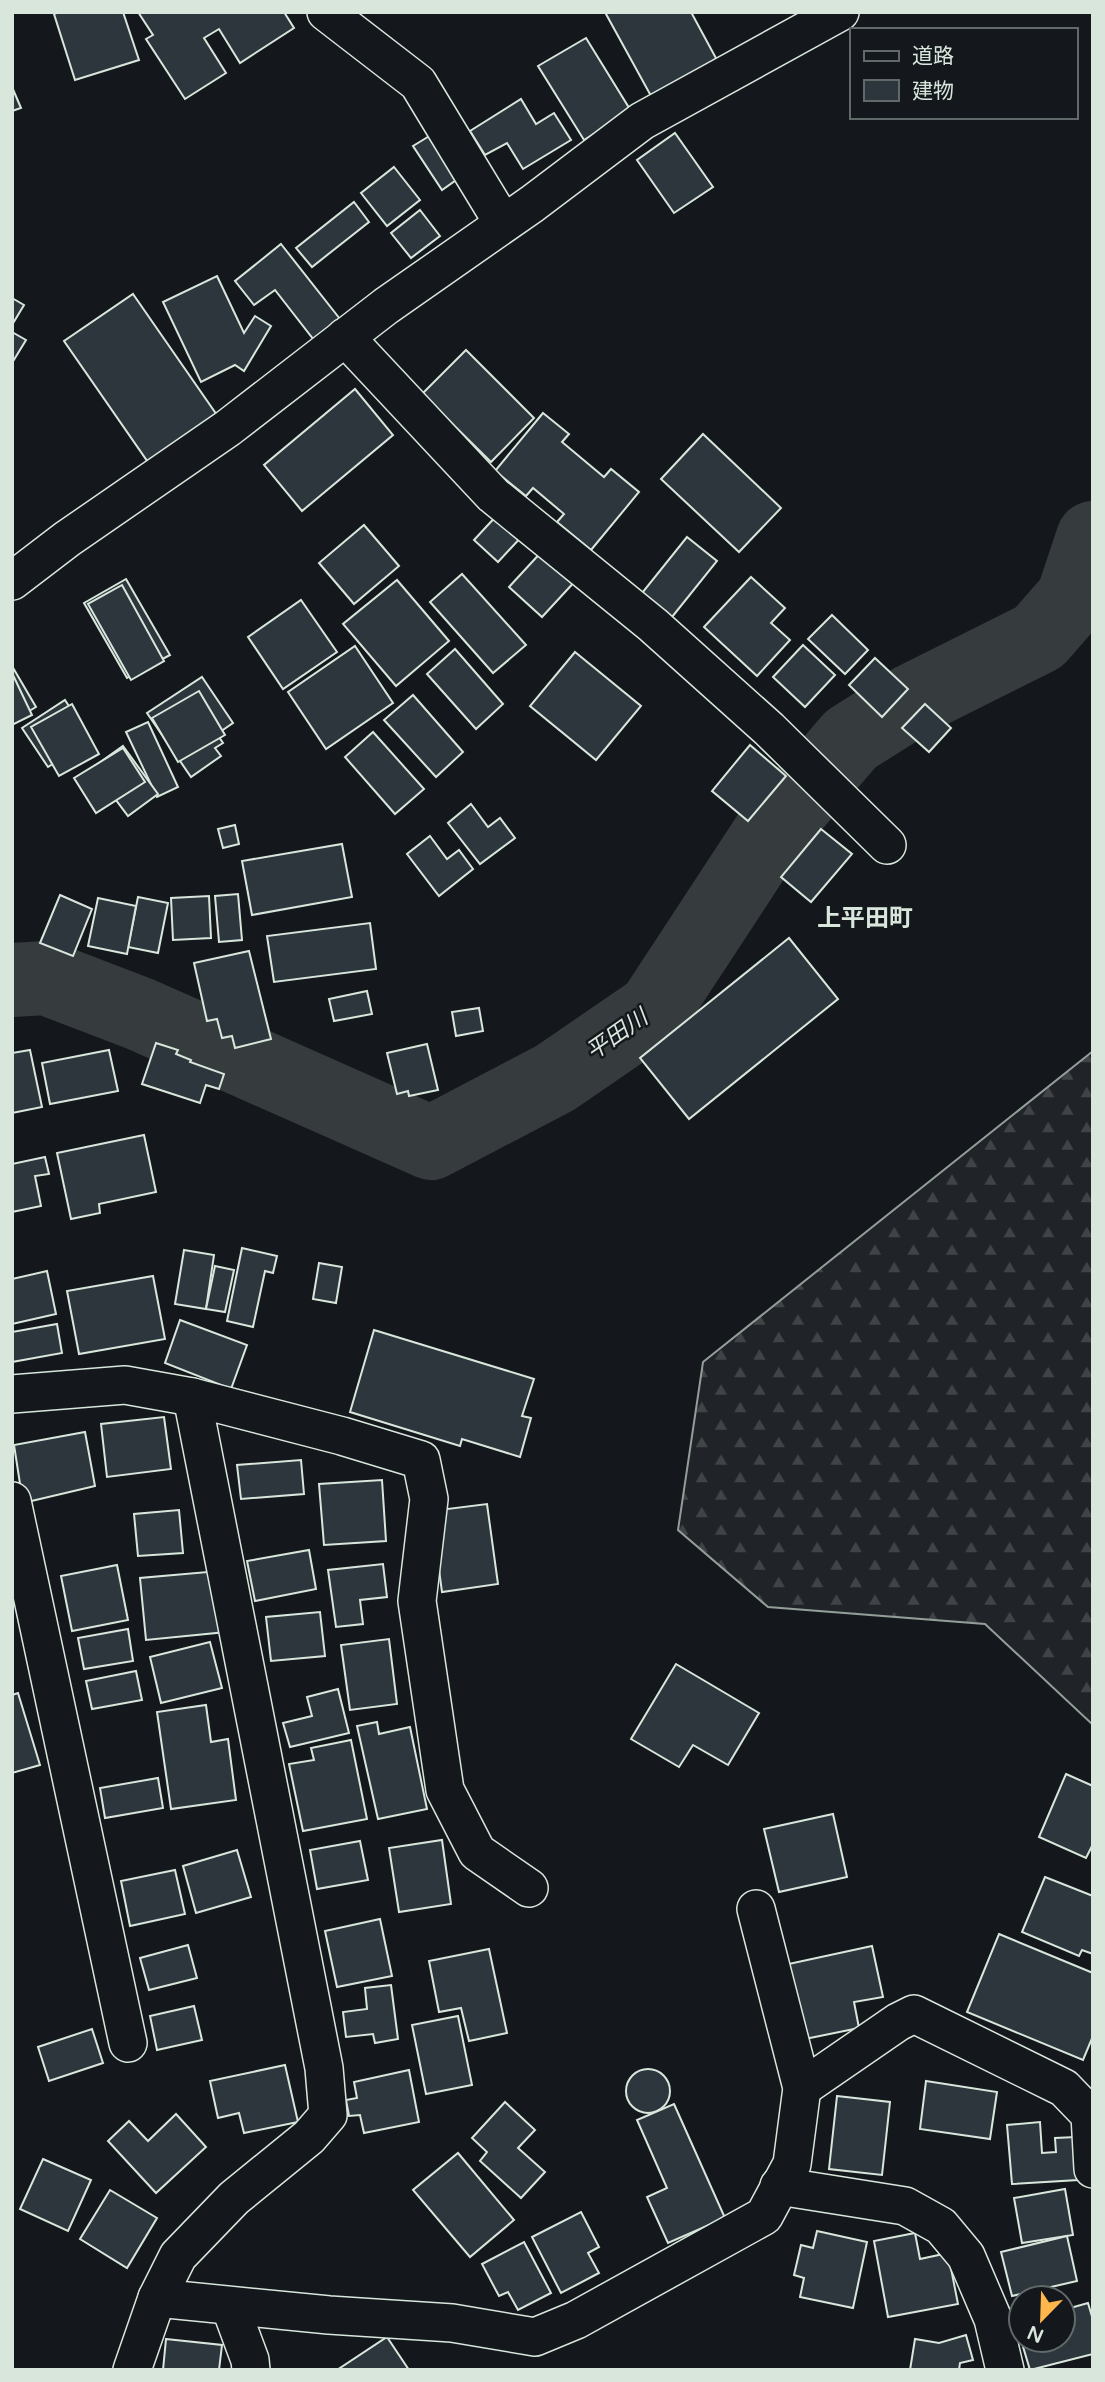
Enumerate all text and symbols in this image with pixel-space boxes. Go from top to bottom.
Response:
legend [850,28,1077,119]
text: 道路 [912,44,954,69]
text: 建物 [912,79,954,104]
district label: 上平田町 [817,904,913,933]
water label: 平田川 [581,1002,656,1066]
north arrow [1007,2284,1077,2354]
text: N [1024,2321,1047,2347]

